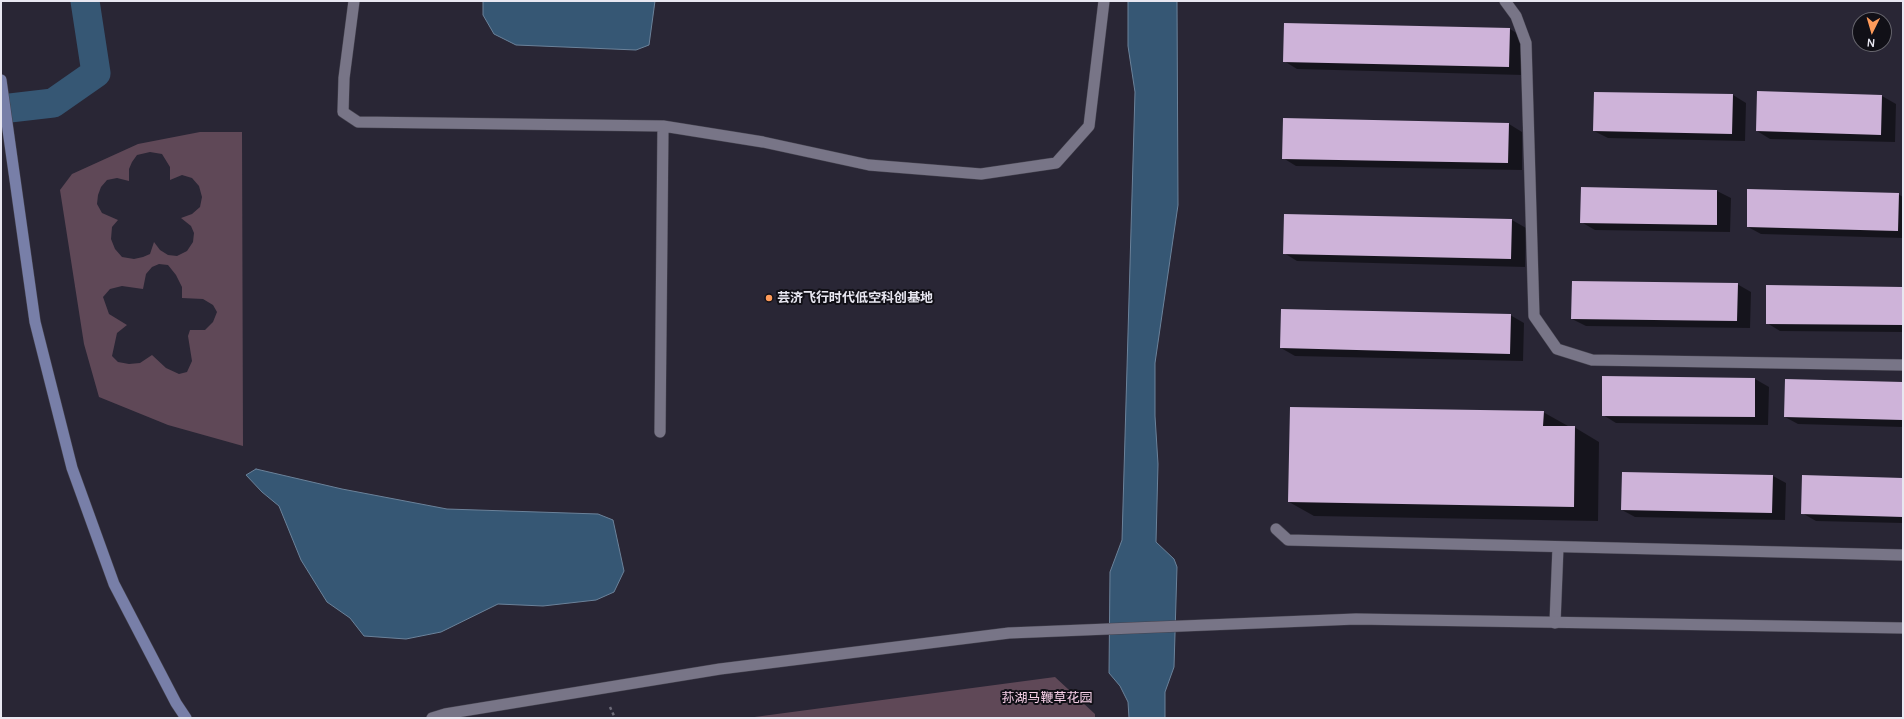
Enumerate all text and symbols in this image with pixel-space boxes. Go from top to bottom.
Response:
north arrow [1852,12,1892,52]
text: N [1866,36,1876,51]
place label: 芸济飞行时代低空科创基地 [777,290,933,306]
marker: 芸济飞行时代低空科创基地 [764,293,774,303]
park label: 荪湖马鞭草花园 [1002,690,1092,706]

